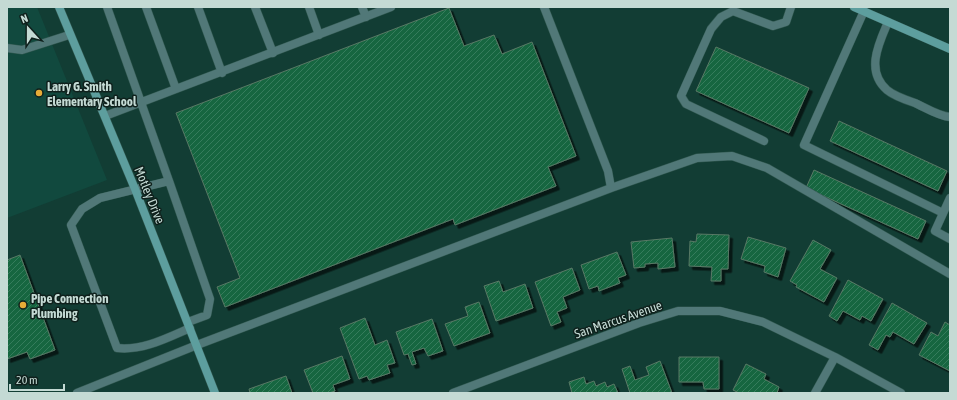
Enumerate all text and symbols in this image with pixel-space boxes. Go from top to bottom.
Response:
north arrow [8,8,48,48]
text: N [19,12,30,25]
place label: Larry G. Smith Elementary School [47,79,137,109]
marker: Larry G. Smith Elementary School [34,88,44,98]
street label: Motley Drive [131,165,168,226]
place label: Pipe Connection Plumbing [31,291,108,321]
street label: San Marcus Avenue [572,297,664,341]
marker: Pipe Connection Plumbing [18,300,28,310]
scale bar [10,366,64,392]
text: 20 m [16,373,38,387]

